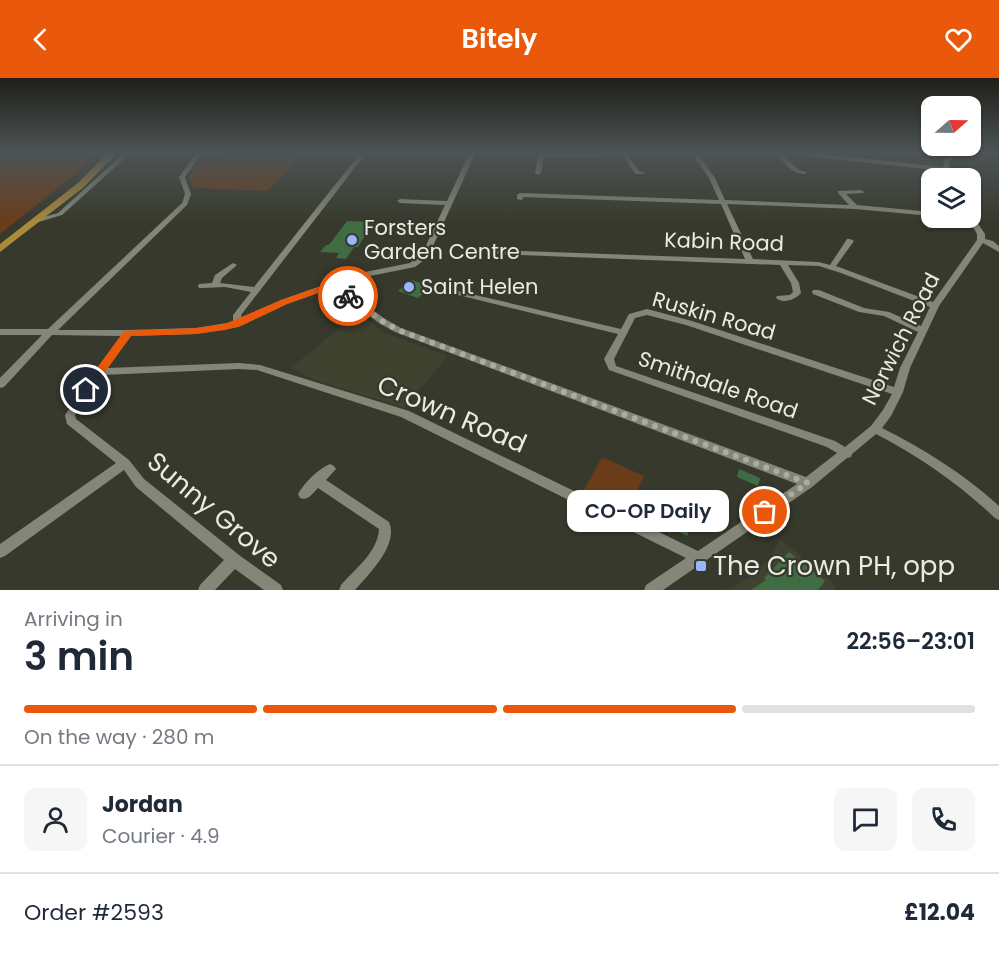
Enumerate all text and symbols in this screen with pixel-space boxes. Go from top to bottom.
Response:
text: Bitely [462,20,537,57]
icon: back [24,23,57,56]
icon: heart [942,23,975,56]
north arrow [921,96,981,156]
map controls [921,96,981,228]
button: layers [921,168,981,228]
place label: Forsters Garden Centre [364,213,520,266]
street label: Kabin Road [664,225,784,258]
marker: Forsters Garden Centre [345,233,359,247]
courier [318,266,378,326]
street label: Norwich Road [855,268,946,410]
place label: Saint Helen [421,272,539,301]
icon: bike [332,280,365,313]
marker: Saint Helen [402,280,416,294]
street label: Ruskin Road [649,284,779,347]
street label: Smithdale Road [634,344,802,425]
pin [60,364,111,415]
street label: Crown Road [372,366,532,462]
icon: home [69,373,102,406]
street label: Sunny Grove [140,443,288,577]
pin [739,486,790,537]
callout: CO-OP Daily [567,491,729,533]
icon: bag [748,495,781,528]
text: CO-OP Daily [585,497,711,525]
place label: The Crown PH, opp [713,548,955,584]
marker: The Crown PH, opp [694,559,708,573]
text: Arriving in [24,605,123,633]
text: 22:56–23:01 [846,626,975,657]
text: 3 min [24,629,134,684]
text: On the way · 280 m [24,723,214,751]
button: person [24,788,87,851]
button: chat [834,788,897,851]
button: phone [912,788,975,851]
text: Jordan [102,789,183,820]
text: Courier · 4.9 [102,822,220,850]
text: Order #2593 [24,897,164,928]
text: £12.04 [904,897,975,928]

